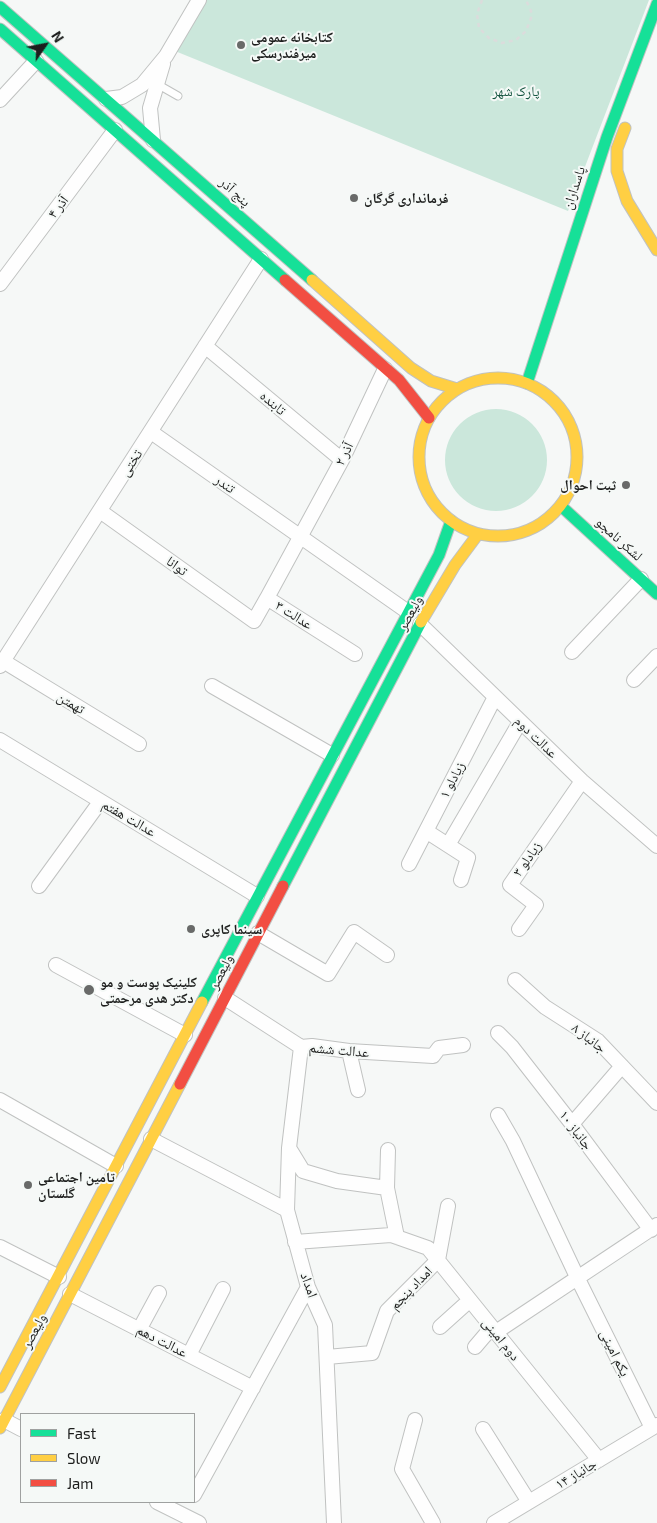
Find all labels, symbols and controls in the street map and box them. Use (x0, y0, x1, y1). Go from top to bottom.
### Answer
north arrow (20, 20, 70, 70)
text: N (48, 28, 68, 45)
place label: کتابخانه عمومی میرفندرسکی (251, 29, 333, 62)
marker: کتابخانه عمومی میرفندرسکی (235, 39, 247, 51)
park label: پارک شهر (492, 83, 540, 99)
street label: پاسداران (559, 164, 589, 212)
street label: پنج آذر (216, 174, 254, 210)
place label: فرمانداری گرگان (364, 190, 448, 206)
street label: آذر ۴ (44, 192, 72, 222)
marker: فرمانداری گرگان (348, 192, 360, 204)
street label: تابنده (257, 387, 289, 419)
street label: ۲ آذر (331, 440, 357, 468)
street label: تختی (116, 446, 146, 480)
street label: تندر (212, 471, 238, 497)
place label: ثبت احوال (560, 477, 616, 493)
marker: ثبت احوال (620, 479, 632, 491)
street label: لشکر نامجو (592, 514, 646, 564)
street label: توانا (163, 553, 191, 579)
street label: ولیعصر (394, 593, 426, 633)
street label: عدالت ۳ (272, 597, 316, 633)
street label: تهمتن (54, 688, 88, 718)
street label: عدالت دوم (511, 712, 561, 762)
street label: زیادلو ۱ (436, 759, 468, 801)
street label: عدالت هفتم (99, 796, 159, 840)
street label: زیادلو ۳ (509, 838, 545, 880)
place label: سینما کاپری (201, 921, 262, 937)
marker: سینما کاپری (185, 923, 197, 935)
street label: ولیعصر (205, 952, 237, 992)
place label: کلینیک پوست و مو دکتر هدی مرحمتی (100, 974, 197, 1006)
marker: کلینیک پوست و مو دکتر هدی مرحمتی (82, 983, 96, 997)
street label: جانباز ۸ (569, 1019, 609, 1057)
street label: عدالت ششم (308, 1039, 370, 1061)
street label: ۱۰ جانباز (556, 1107, 596, 1153)
place label: تامین اجتماعی گلستان (38, 1169, 115, 1202)
marker: تامین اجتماعی گلستان (22, 1179, 34, 1191)
street label: امداد پنجم (386, 1263, 436, 1313)
street label: امداد (297, 1270, 321, 1300)
street label: ولیعصر (18, 1311, 50, 1351)
street label: دوم امینی (478, 1314, 524, 1364)
street label: عدالت دهم (134, 1321, 190, 1361)
street label: یکم امینی (596, 1327, 634, 1379)
legend (20, 1413, 195, 1503)
text: Fast (67, 1424, 96, 1442)
text: Slow (67, 1449, 101, 1467)
street label: جانباز ۱۴ (552, 1455, 600, 1493)
text: Jam (67, 1474, 93, 1492)

